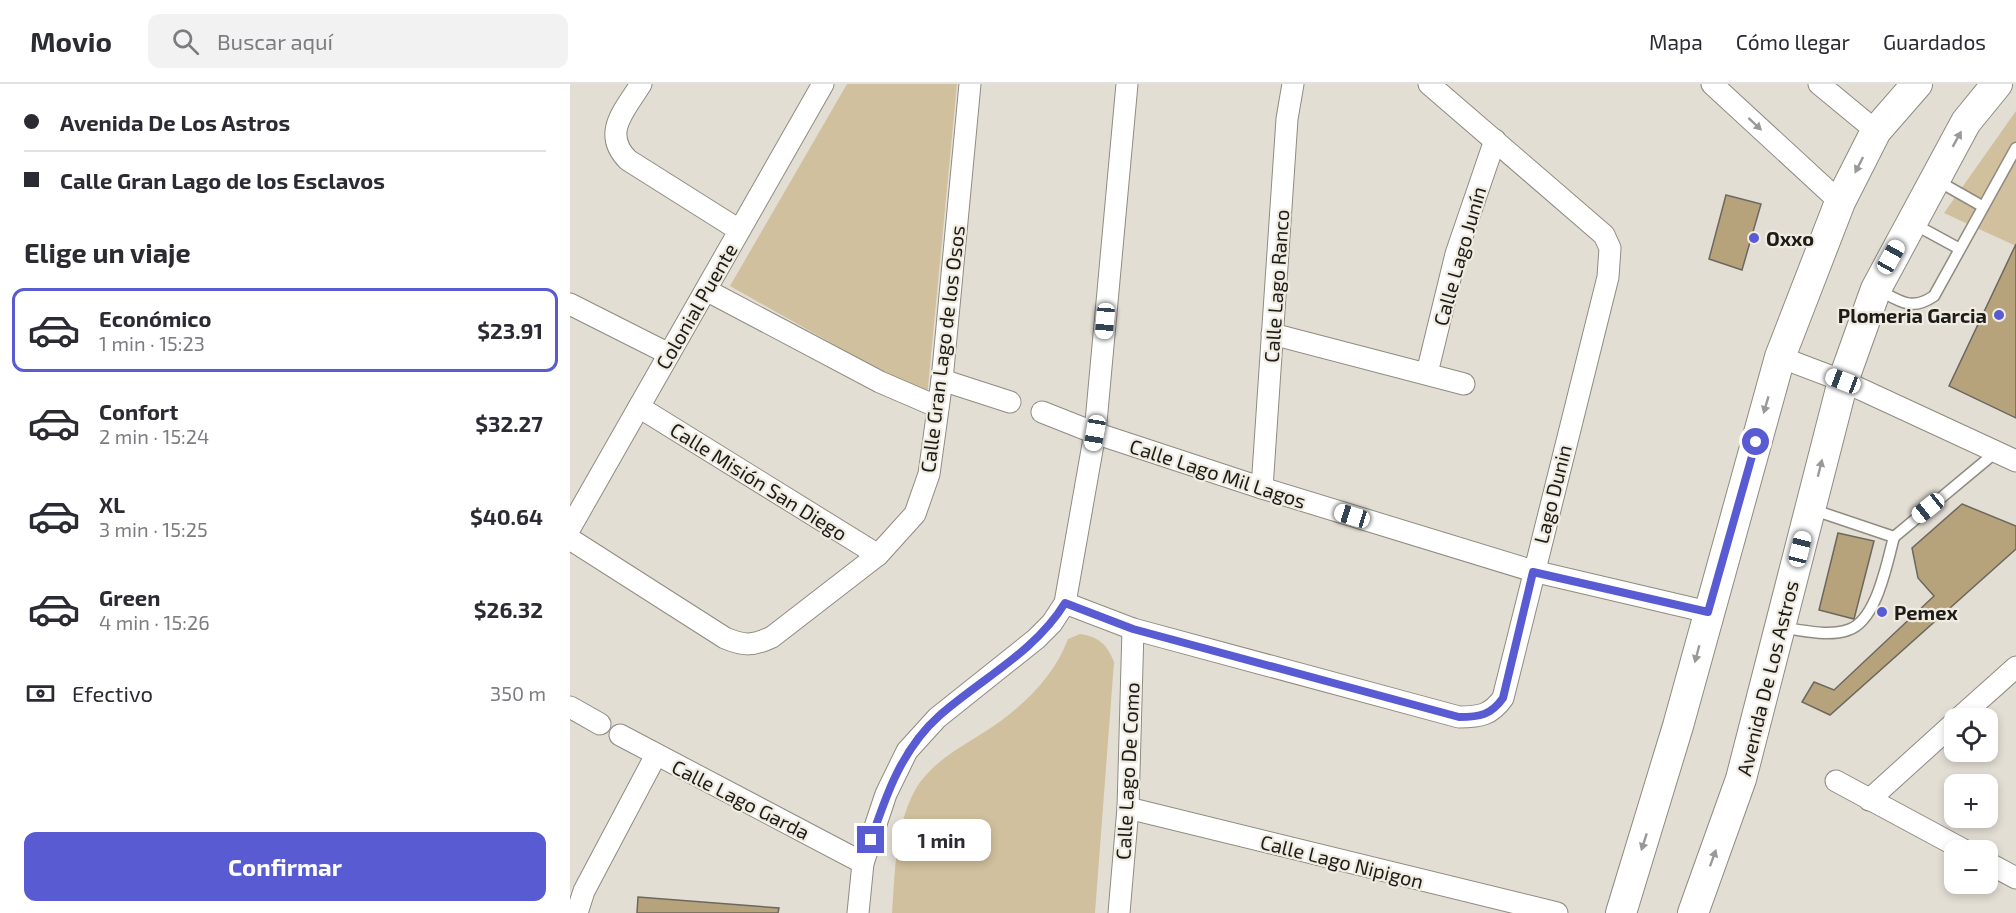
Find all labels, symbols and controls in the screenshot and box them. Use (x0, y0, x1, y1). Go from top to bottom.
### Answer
search box (148, 14, 568, 68)
text: Movio (30, 24, 112, 58)
icon: search (169, 25, 202, 58)
text: Buscar aquí (217, 28, 333, 54)
text: Mapa (1649, 29, 1703, 54)
text: Cómo llegar (1736, 29, 1850, 54)
text: Guardados (1883, 29, 1986, 54)
text: Avenida De Los Astros (60, 109, 290, 135)
one-way arrow (1747, 117, 1762, 130)
one-way arrow (1951, 130, 1961, 147)
one-way arrow (1854, 157, 1864, 174)
text: Calle Gran Lago de los Esclavos (60, 167, 385, 193)
street label: Calle Lago Junín (1428, 184, 1490, 328)
street label: Calle Lago Ranco (1259, 209, 1293, 363)
street label: Calle Gran Lago de los Osos (915, 224, 969, 474)
place label: Oxxo (1766, 226, 1814, 250)
marker: Oxxo (1747, 231, 1761, 245)
text: Elige un viaje (24, 236, 191, 268)
car (1874, 237, 1908, 277)
street label: Colonial Puente (650, 239, 742, 373)
car (1094, 302, 1116, 340)
icon: car (27, 303, 81, 357)
place label: Plomeria Garcia (1838, 303, 1987, 327)
text: Económico (99, 305, 211, 331)
marker: Plomeria Garcia (1992, 308, 2006, 322)
text: $23.91 (477, 317, 543, 343)
text: 1 min · 15:23 (99, 331, 205, 355)
car (1823, 366, 1863, 396)
icon: car (27, 396, 81, 450)
one-way arrow (1761, 397, 1770, 415)
text: Confort (99, 398, 178, 424)
text: $32.27 (475, 410, 543, 436)
car (1083, 414, 1107, 452)
street label: Calle Misión San Diego (666, 417, 852, 545)
text: 2 min · 15:24 (99, 424, 209, 448)
route start (1742, 428, 1769, 455)
street label: Calle Lago Mil Lagos (1127, 433, 1309, 513)
street label: Lago Dunin (1528, 442, 1576, 546)
one-way arrow (1816, 458, 1826, 477)
icon: car (27, 489, 81, 543)
car (1908, 490, 1948, 526)
text: XL (99, 491, 125, 517)
car (1332, 502, 1372, 530)
text: $40.64 (470, 503, 543, 529)
text: 3 min · 15:25 (99, 517, 208, 541)
car (1787, 529, 1813, 569)
street label: Avenida De Los Astros (1731, 578, 1803, 778)
icon: car (27, 582, 81, 636)
text: Green (99, 584, 161, 610)
text: $26.32 (474, 596, 543, 622)
place label: Pemex (1894, 600, 1958, 624)
marker: Pemex (1875, 605, 1889, 619)
text: 4 min · 15:26 (99, 610, 210, 634)
one-way arrow (1692, 645, 1702, 663)
icon: cash (24, 677, 57, 710)
text: Efectivo (72, 680, 153, 706)
text: 350 m (490, 681, 546, 705)
street label: Calle Lago De Como (1110, 682, 1144, 860)
map controls (1944, 708, 1998, 894)
button: locate (1944, 708, 1998, 762)
street label: Calle Lago Garda (668, 754, 814, 844)
button: + (1944, 774, 1998, 828)
callout: 1 min (892, 819, 991, 861)
route end (857, 826, 884, 853)
text: 1 min (917, 828, 966, 852)
street label: Calle Lago Nipigon (1258, 829, 1426, 893)
button: Confirmar (24, 832, 546, 901)
one-way arrow (1639, 833, 1649, 851)
button: − (1944, 840, 1998, 894)
one-way arrow (1709, 849, 1718, 867)

